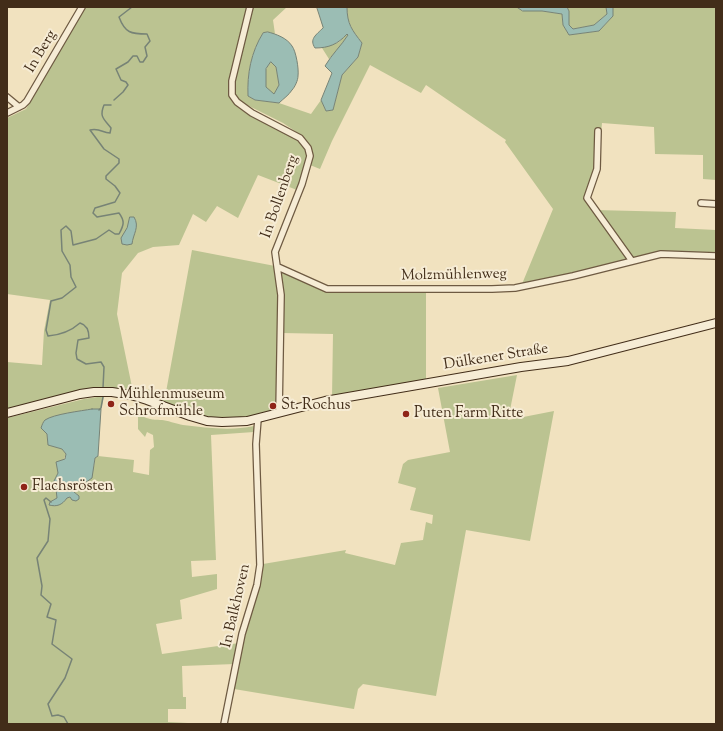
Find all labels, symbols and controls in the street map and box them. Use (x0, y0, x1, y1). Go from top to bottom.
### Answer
street label: In Berg (22, 27, 62, 77)
street label: In Bollenberg (258, 153, 304, 241)
street label: Molzmühlenweg (401, 266, 507, 286)
street label: Dülkener Straße (442, 341, 550, 375)
place label: Mühlenmuseum Schrofmühle (119, 386, 225, 421)
place label: St. Rochus (281, 397, 350, 415)
marker: Mühlenmuseum Schrofmühle (106, 399, 116, 409)
marker: St. Rochus (268, 401, 278, 411)
place label: Puten Farm Ritte (414, 405, 523, 423)
marker: Puten Farm Ritte (401, 409, 411, 419)
place label: Flachsrösten (32, 478, 113, 496)
marker: Flachsrösten (19, 482, 29, 492)
street label: In Balkhoven (219, 562, 255, 650)

